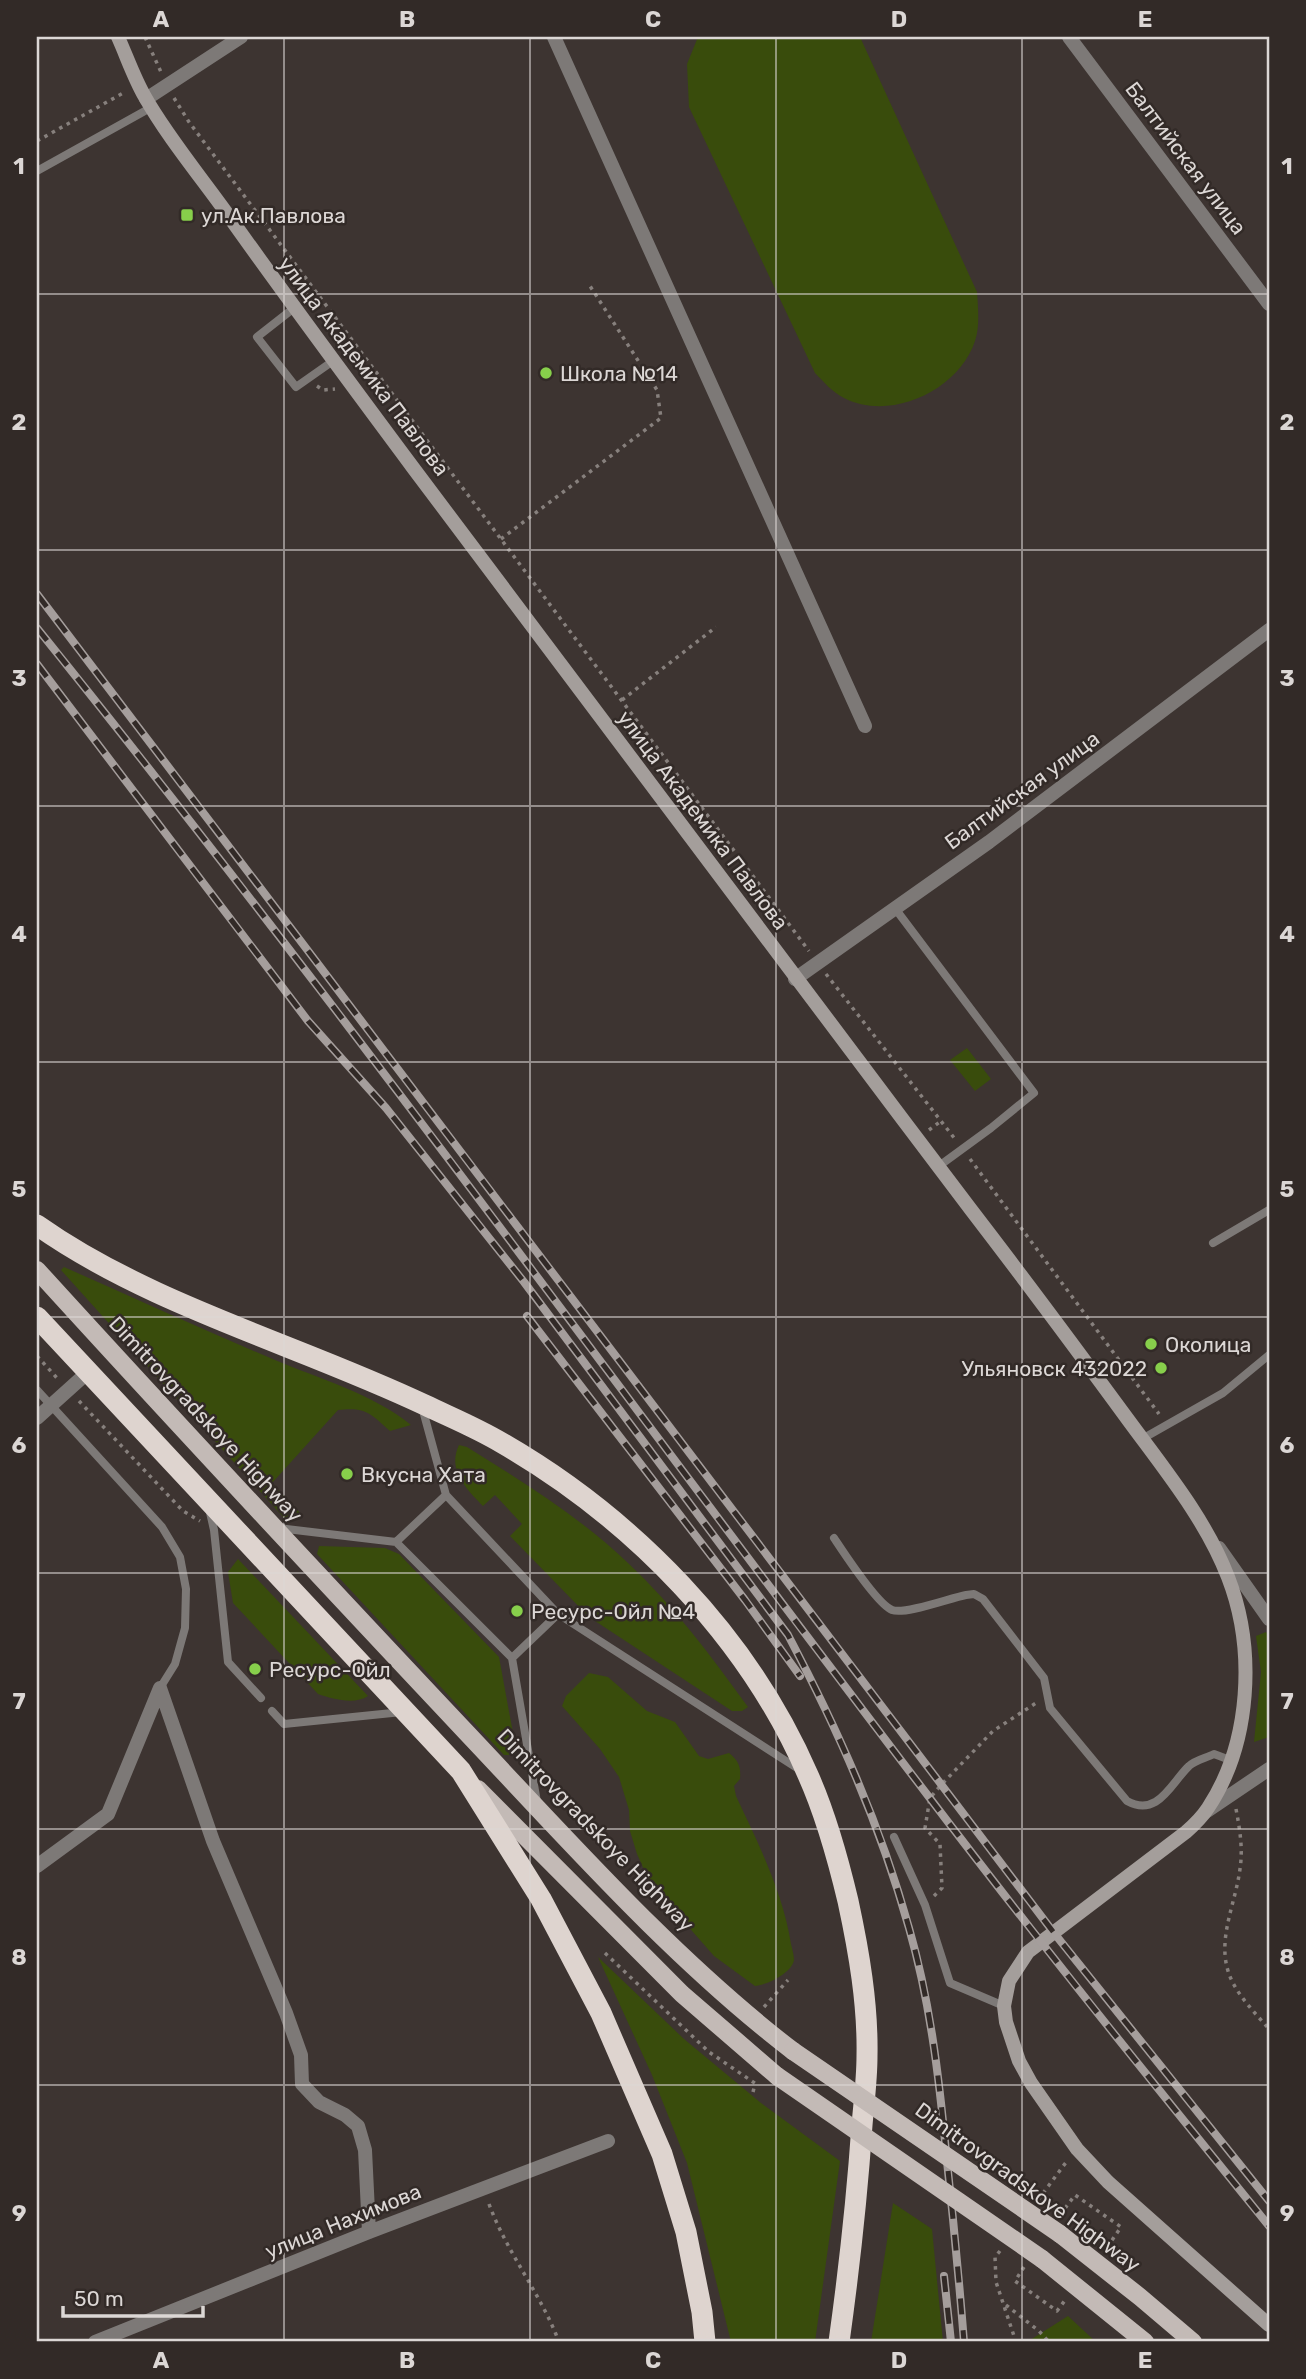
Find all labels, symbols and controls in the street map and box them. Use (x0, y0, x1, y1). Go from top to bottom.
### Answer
text: A (153, 5, 170, 33)
text: B (399, 5, 415, 33)
text: C (645, 5, 661, 33)
text: D (891, 5, 907, 33)
text: E (1138, 5, 1152, 33)
street label: Балтийская улица (1120, 77, 1252, 239)
text: 1 (13, 152, 25, 180)
text: 1 (1281, 152, 1293, 180)
place label: ул.Ак.Павлова (201, 203, 346, 228)
marker: ул.Ак.Павлова (179, 207, 195, 223)
street label: улица Академика Павлова (273, 251, 455, 481)
place label: Школа №14 (560, 361, 678, 386)
marker: Школа №14 (538, 365, 554, 381)
text: 2 (12, 408, 26, 436)
text: 2 (1280, 408, 1294, 436)
text: 3 (11, 664, 27, 692)
text: 3 (1279, 664, 1295, 692)
street label: улица Академика Павлова (612, 705, 794, 935)
street label: Балтийская улица (940, 726, 1104, 854)
text: 4 (11, 920, 27, 948)
text: 4 (1279, 920, 1295, 948)
text: 5 (12, 1175, 27, 1203)
text: 5 (1280, 1175, 1295, 1203)
street label: Dimitrovgradskoye Highway (104, 1311, 308, 1527)
place label: Околица (1165, 1332, 1251, 1357)
marker: Околица (1143, 1336, 1159, 1352)
place label: Ульяновск 432022 (962, 1356, 1147, 1381)
marker: Ульяновск 432022 (1153, 1360, 1169, 1376)
text: 6 (12, 1431, 27, 1459)
text: 6 (1280, 1431, 1295, 1459)
place label: Вкусна Хата (361, 1462, 486, 1487)
marker: Вкусна Хата (339, 1466, 355, 1482)
place label: Ресурс-Ойл №4 (531, 1599, 695, 1624)
marker: Ресурс-Ойл №4 (509, 1603, 525, 1619)
place label: Ресурс-Ойл (269, 1657, 391, 1682)
marker: Ресурс-Ойл (247, 1661, 263, 1677)
text: 7 (12, 1687, 26, 1715)
text: 7 (1280, 1687, 1294, 1715)
street label: Dimitrovgradskoye Highway (492, 1723, 700, 1937)
text: 8 (11, 1943, 27, 1971)
text: 8 (1279, 1943, 1295, 1971)
street label: Dimitrovgradskoye Highway (911, 2097, 1146, 2277)
street label: улица Нахимова (261, 2178, 425, 2264)
text: 9 (12, 2199, 26, 2227)
text: 9 (1280, 2199, 1294, 2227)
scale bar (63, 2274, 203, 2318)
text: 50 m (74, 2286, 124, 2311)
text: A (153, 2346, 170, 2374)
text: B (399, 2346, 415, 2374)
text: C (645, 2346, 661, 2374)
text: D (891, 2346, 907, 2374)
text: E (1138, 2346, 1152, 2374)

